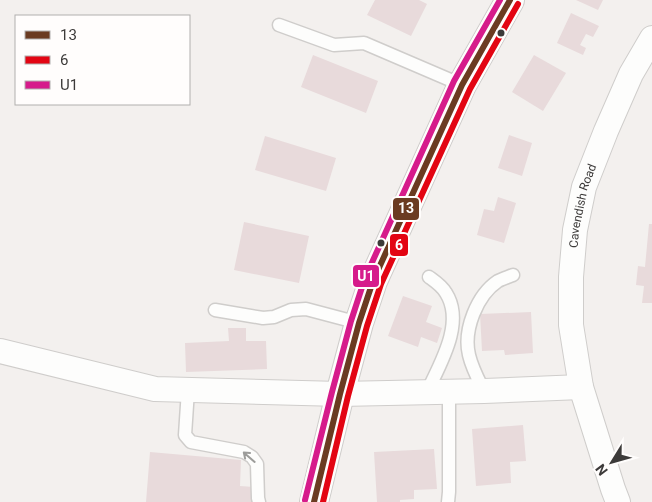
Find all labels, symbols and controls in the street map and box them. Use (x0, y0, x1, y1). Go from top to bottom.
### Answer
legend (15, 15, 190, 105)
text: 13 (60, 26, 77, 44)
unlabelled marker (496, 28, 506, 38)
text: 6 (60, 51, 68, 69)
text: U1 (60, 76, 78, 94)
street label: Cavendish Road (567, 162, 599, 248)
line badge: 13 (392, 197, 420, 221)
text: 13 (398, 200, 414, 216)
line badge: 6 (389, 233, 409, 257)
text: 6 (395, 237, 403, 253)
unlabelled marker (376, 238, 386, 248)
line badge: U1 (352, 264, 380, 288)
text: U1 (357, 268, 375, 284)
north arrow (587, 437, 637, 487)
one-way arrow (243, 451, 256, 463)
text: N (592, 461, 611, 479)

